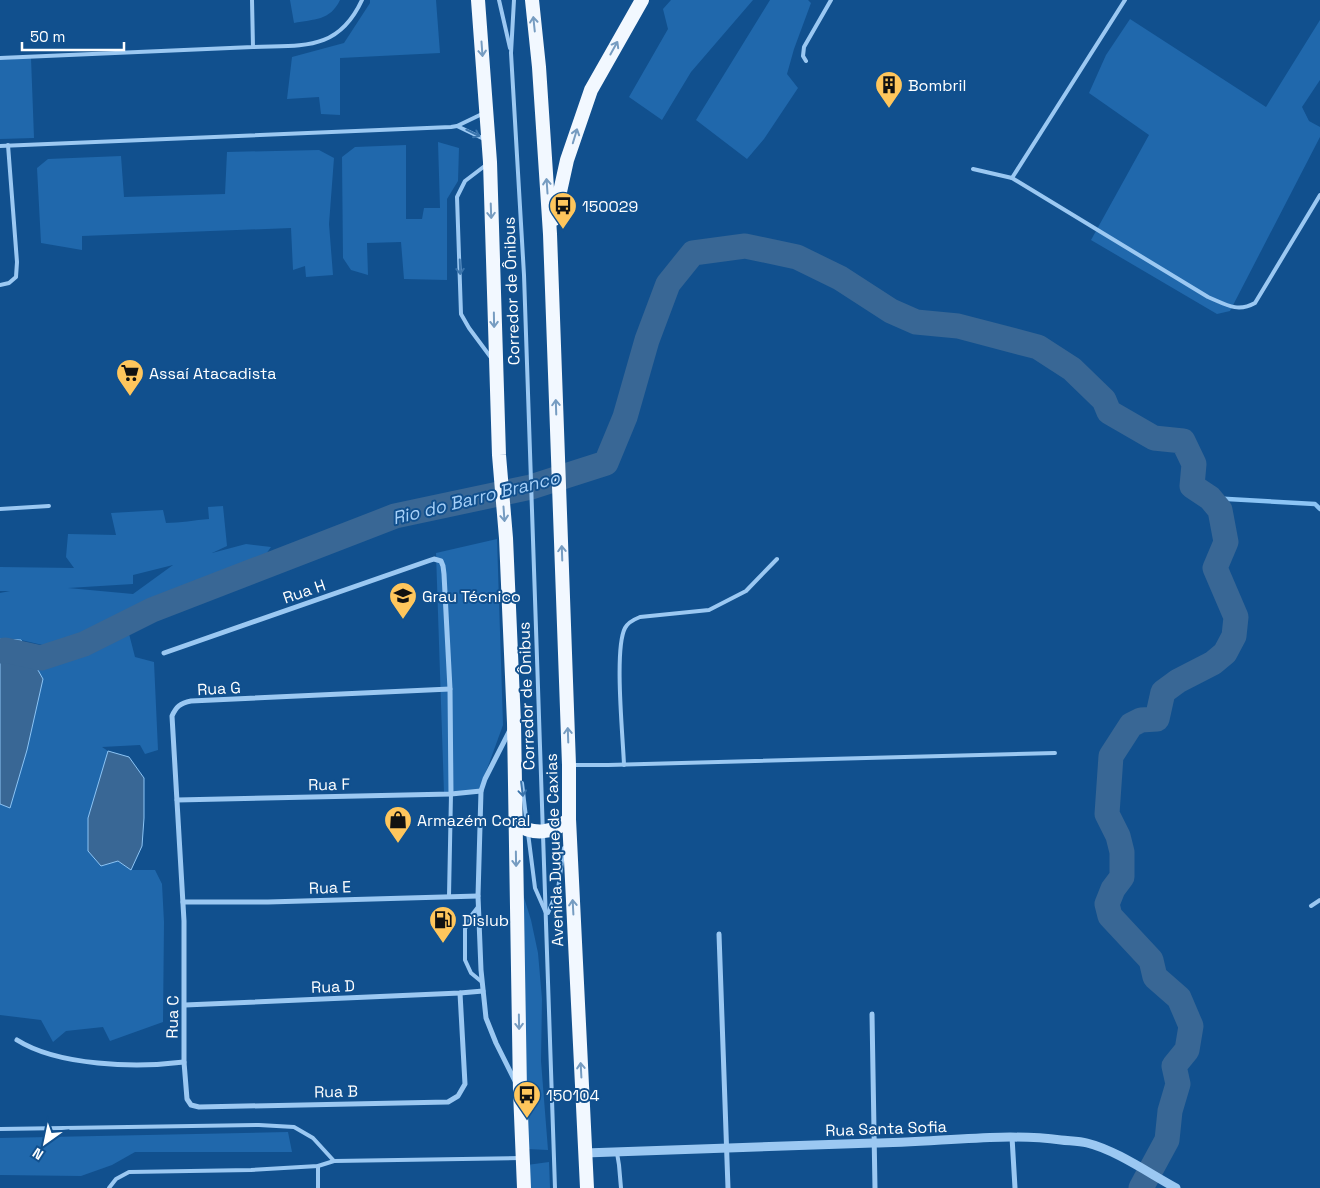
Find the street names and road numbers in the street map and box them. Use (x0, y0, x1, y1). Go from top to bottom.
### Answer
street label: Corredor de Ônibus (498, 216, 525, 366)
street label: Rua H (280, 574, 328, 609)
street label: Corredor de Ônibus (513, 621, 540, 771)
street label: Rua G (197, 677, 241, 700)
street label: Avenida Duque de Caxias (541, 753, 568, 947)
street label: Rua F (308, 774, 350, 795)
street label: Rua E (309, 876, 351, 899)
street label: Rua D (311, 975, 355, 998)
street label: Rua C (162, 995, 183, 1039)
street label: Rua B (314, 1081, 358, 1102)
street label: Rua Santa Sofia (825, 1116, 947, 1141)

